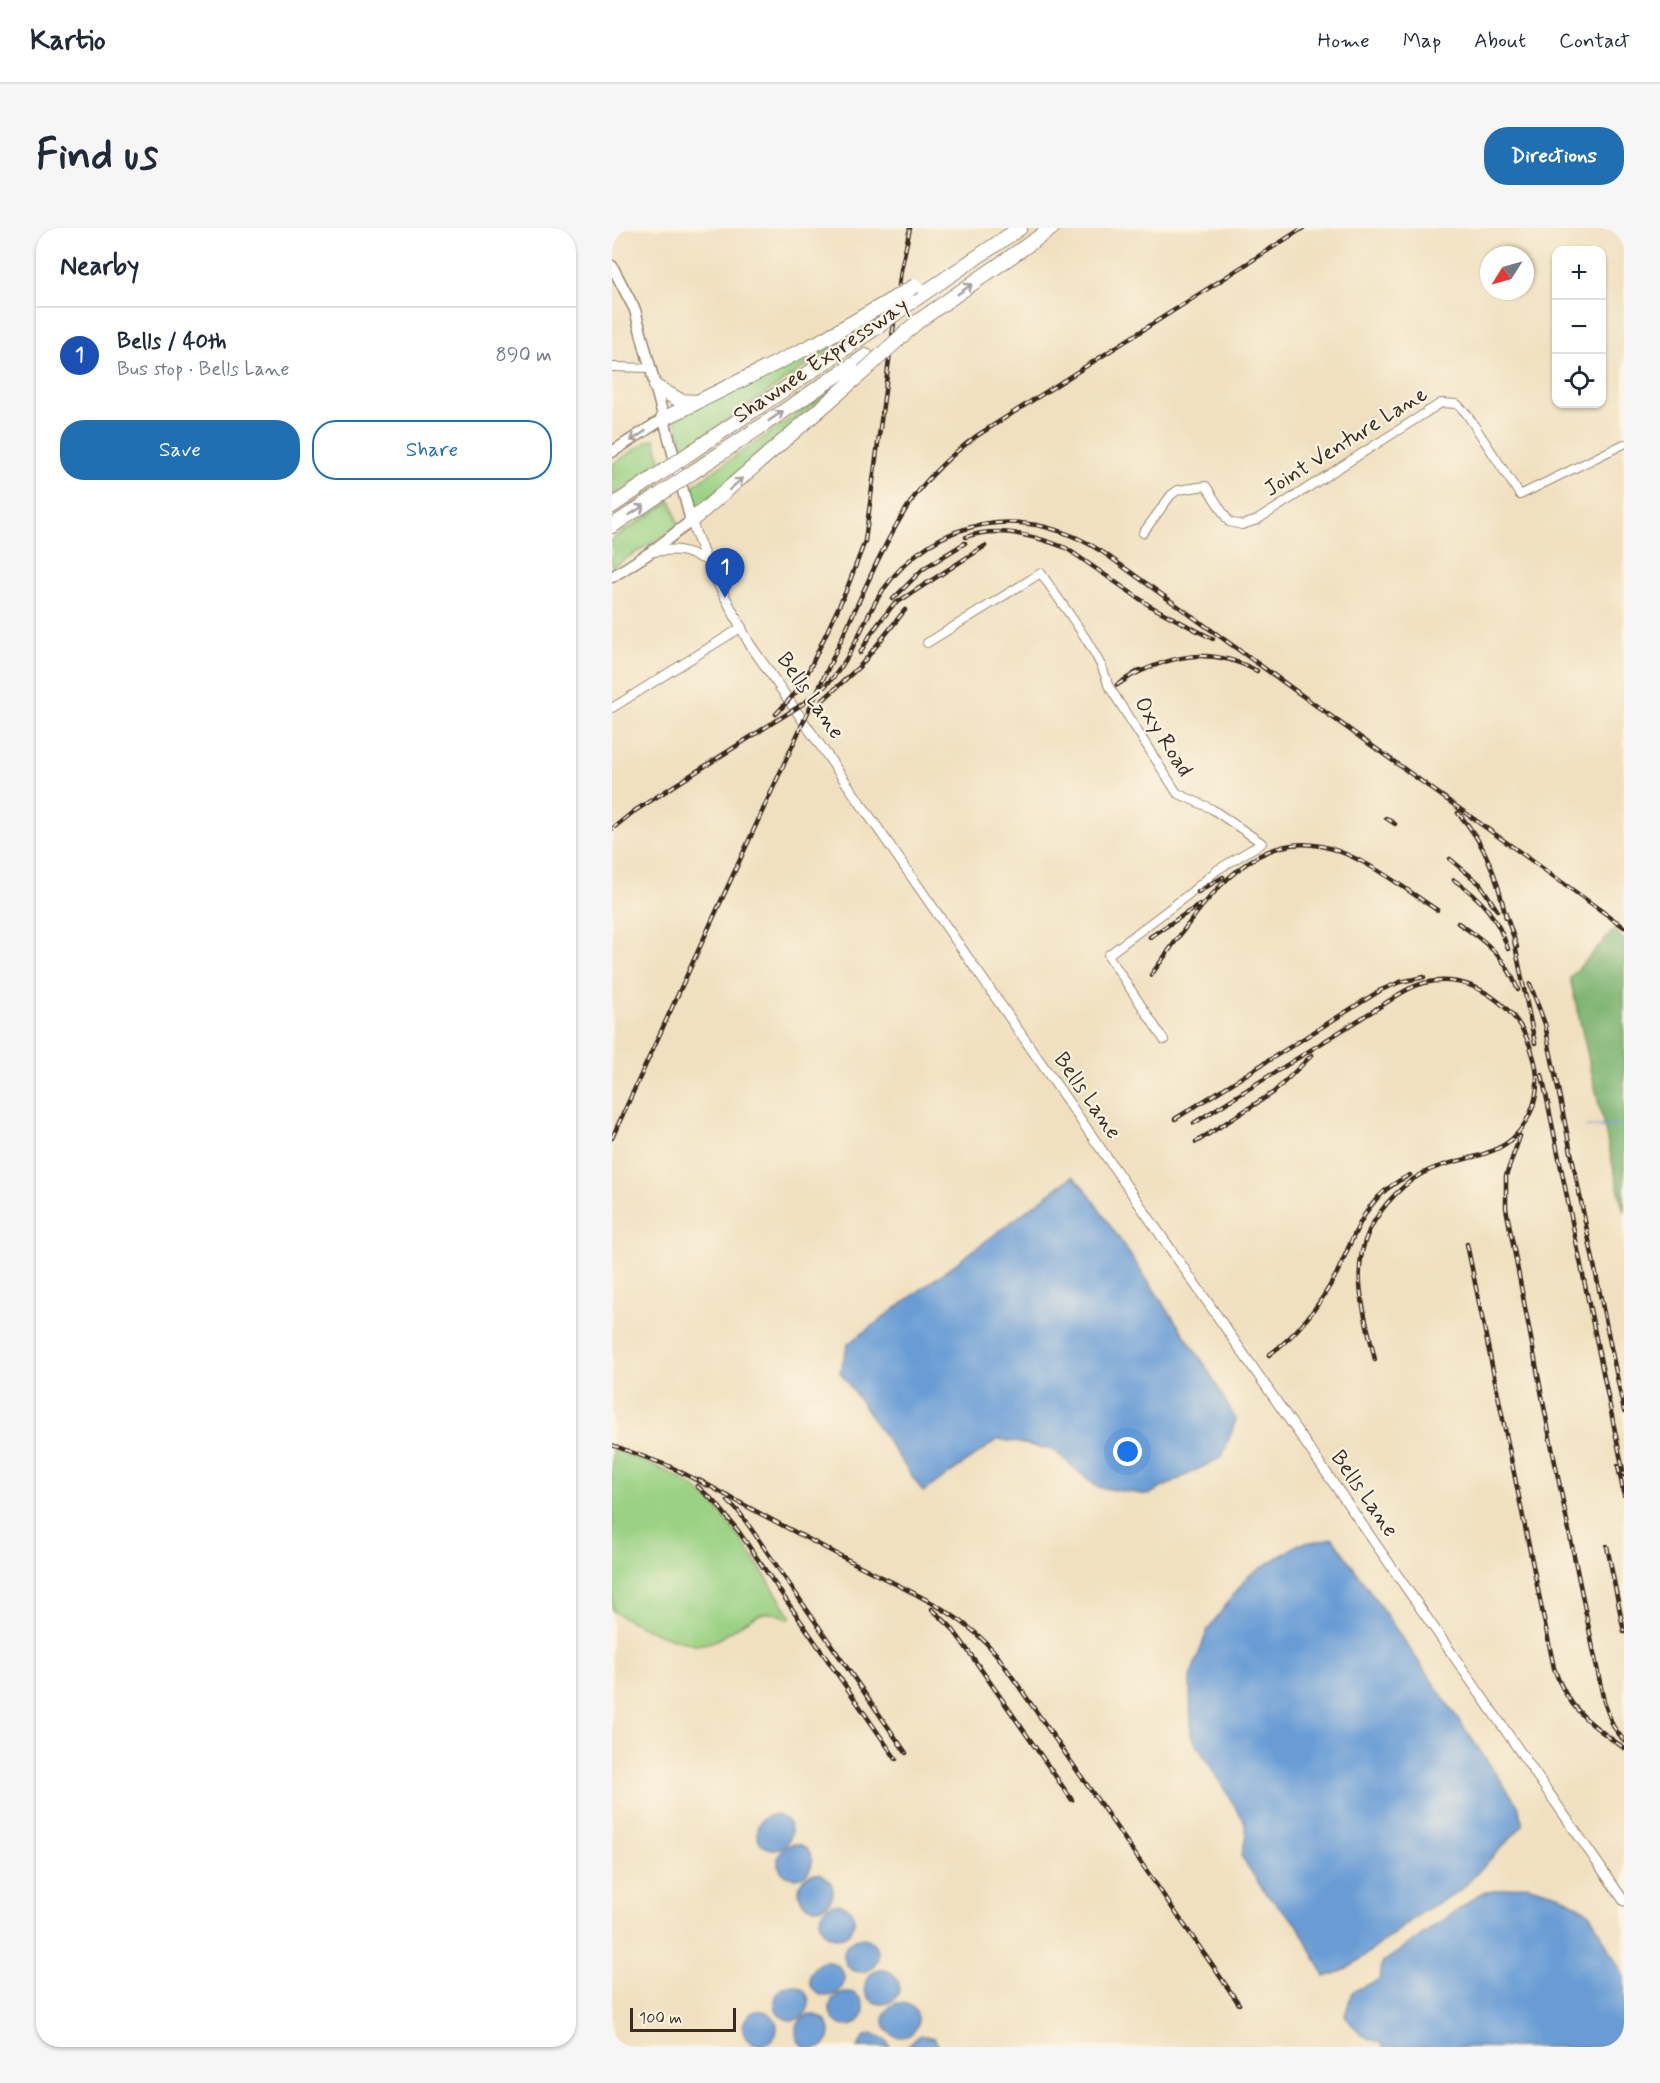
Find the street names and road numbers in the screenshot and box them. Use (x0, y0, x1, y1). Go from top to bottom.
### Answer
street label: Shawnee Expressway (728, 292, 914, 430)
street label: Joint Venture Lane (1259, 380, 1433, 504)
street label: Bells Lane (770, 647, 850, 745)
street label: Oxy Road (1127, 692, 1199, 782)
street label: Bells Lane (1047, 1047, 1127, 1145)
street label: Bells Lane (1324, 1445, 1404, 1543)

